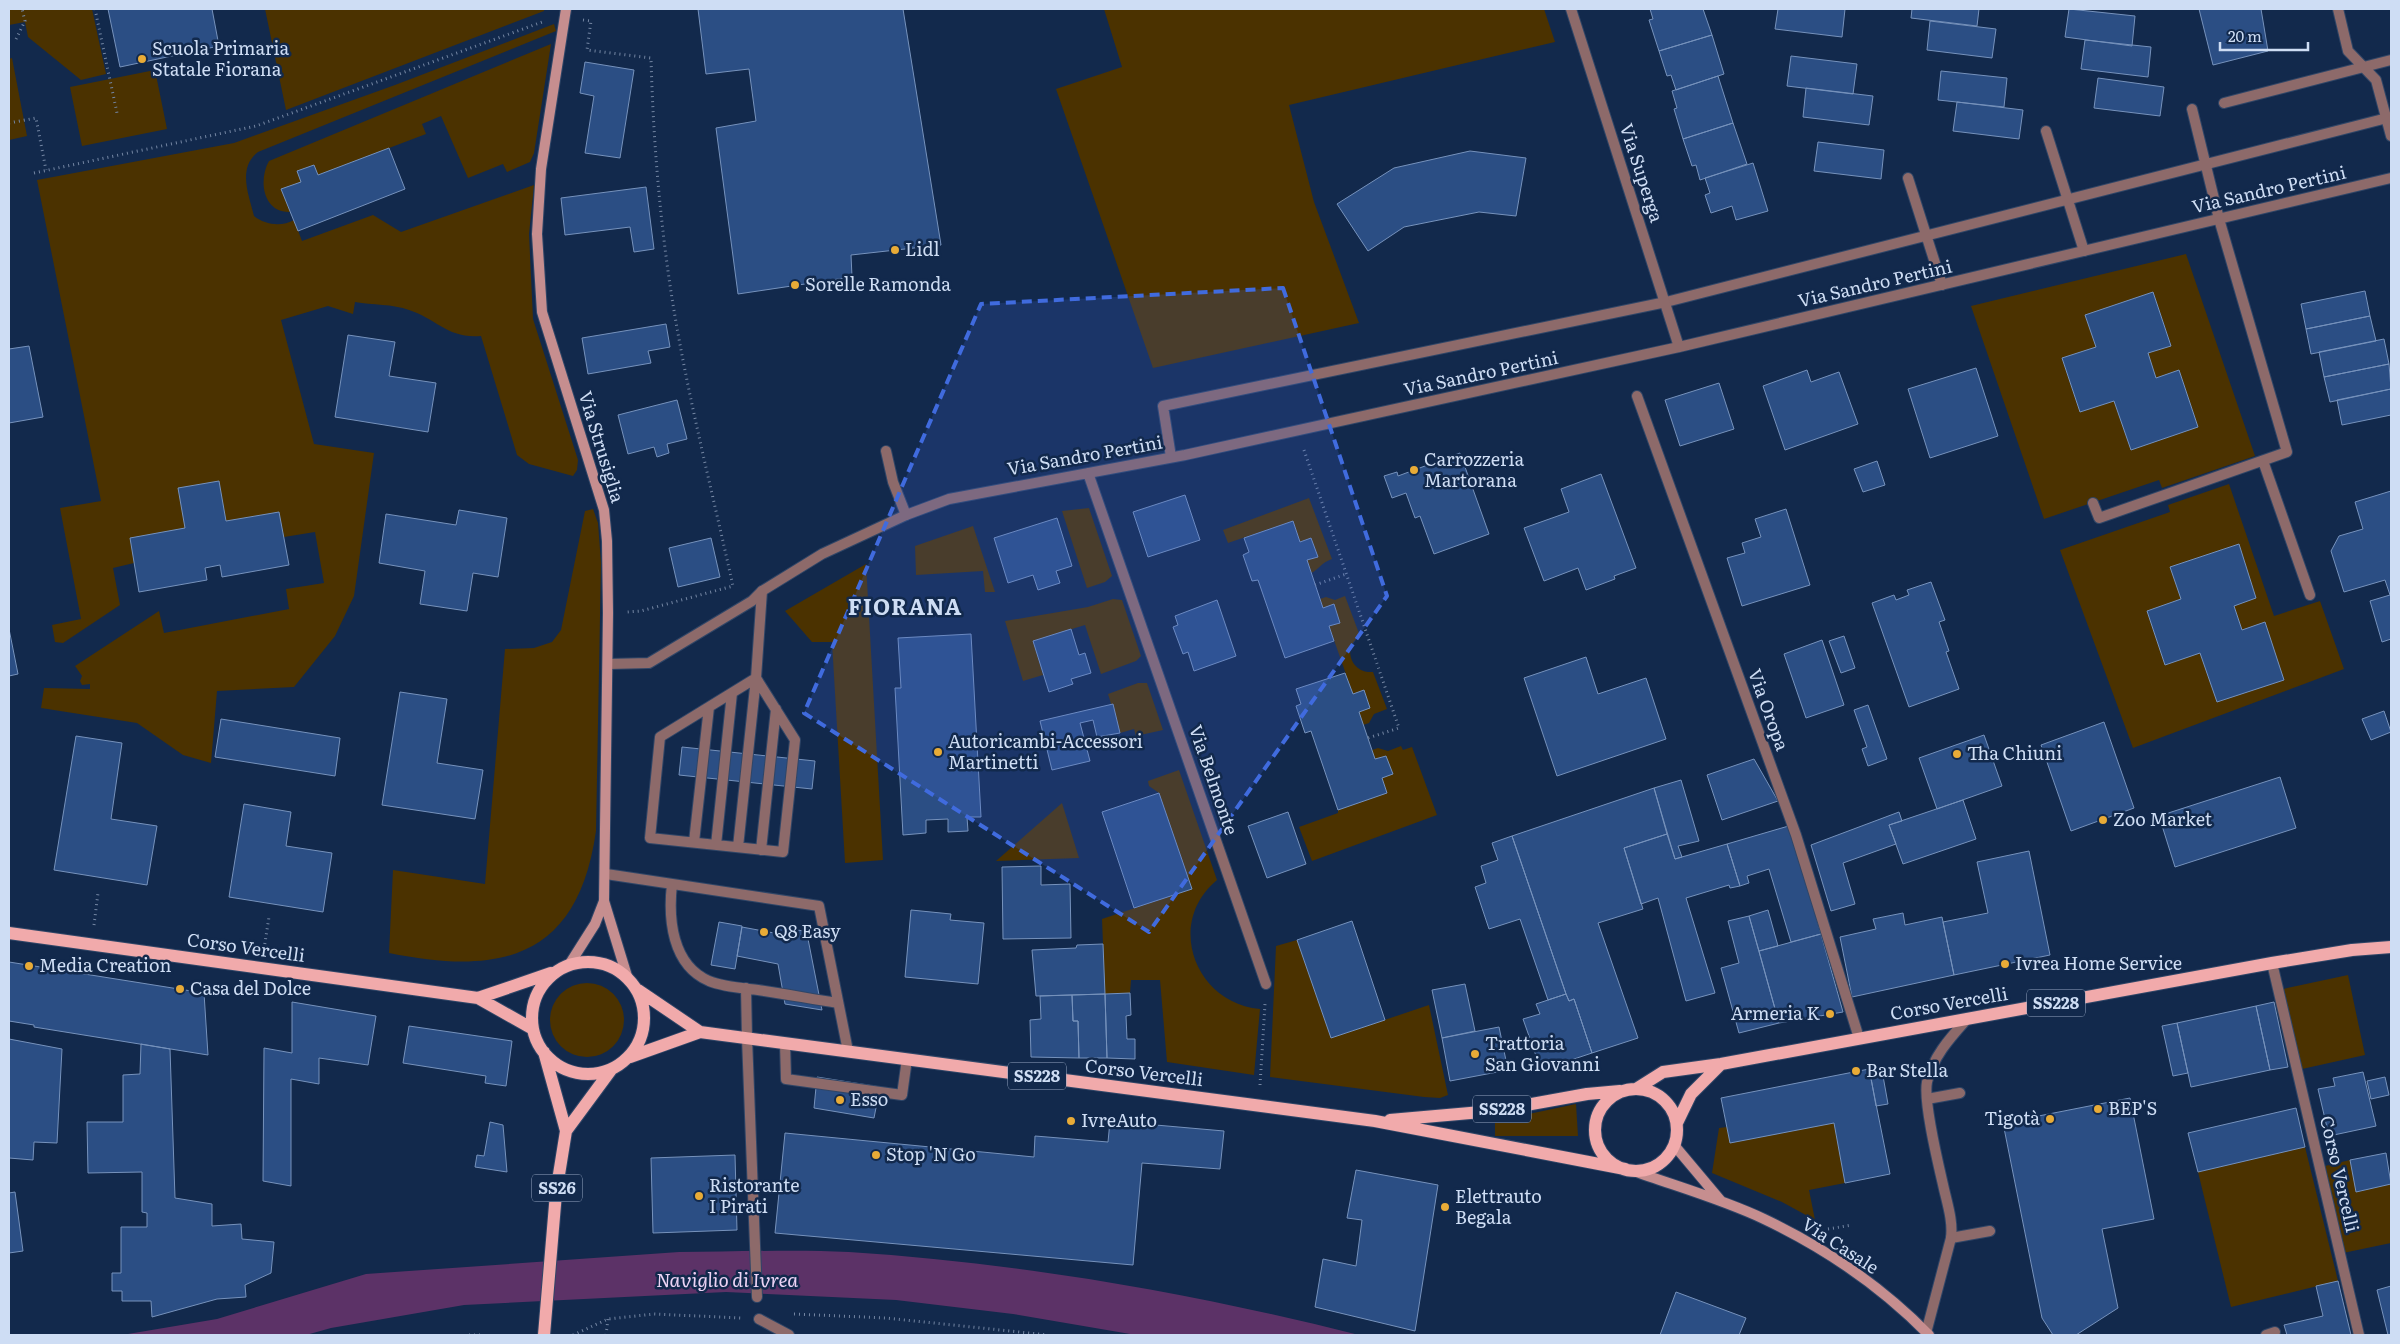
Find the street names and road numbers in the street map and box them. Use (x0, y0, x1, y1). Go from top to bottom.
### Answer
street label: Via Superga (1614, 120, 1671, 226)
street label: Via Sandro Pertini (2189, 158, 2348, 219)
street label: Via Sandro Pertini (1795, 252, 1954, 313)
street label: Via Sandro Pertini (1401, 343, 1560, 402)
street label: Via Strusiglia (573, 387, 632, 506)
street label: Via Sandro Pertini (1005, 428, 1165, 481)
street label: Via Oropa (1742, 665, 1797, 755)
street label: Via Belmonte (1183, 721, 1246, 838)
street label: Corso Vercelli (186, 925, 307, 968)
street label: Corso Vercelli (1888, 979, 2010, 1026)
road number: SS228 (2027, 990, 2085, 1016)
street label: Corso Vercelli (1084, 1051, 1205, 1092)
road number: SS228 (1008, 1062, 1066, 1090)
road number: SS228 (1473, 1096, 1531, 1122)
street label: Corso Vercelli (2314, 1113, 2367, 1235)
road number: SS26 (532, 1174, 582, 1202)
street label: Via Casale (1797, 1210, 1885, 1280)

